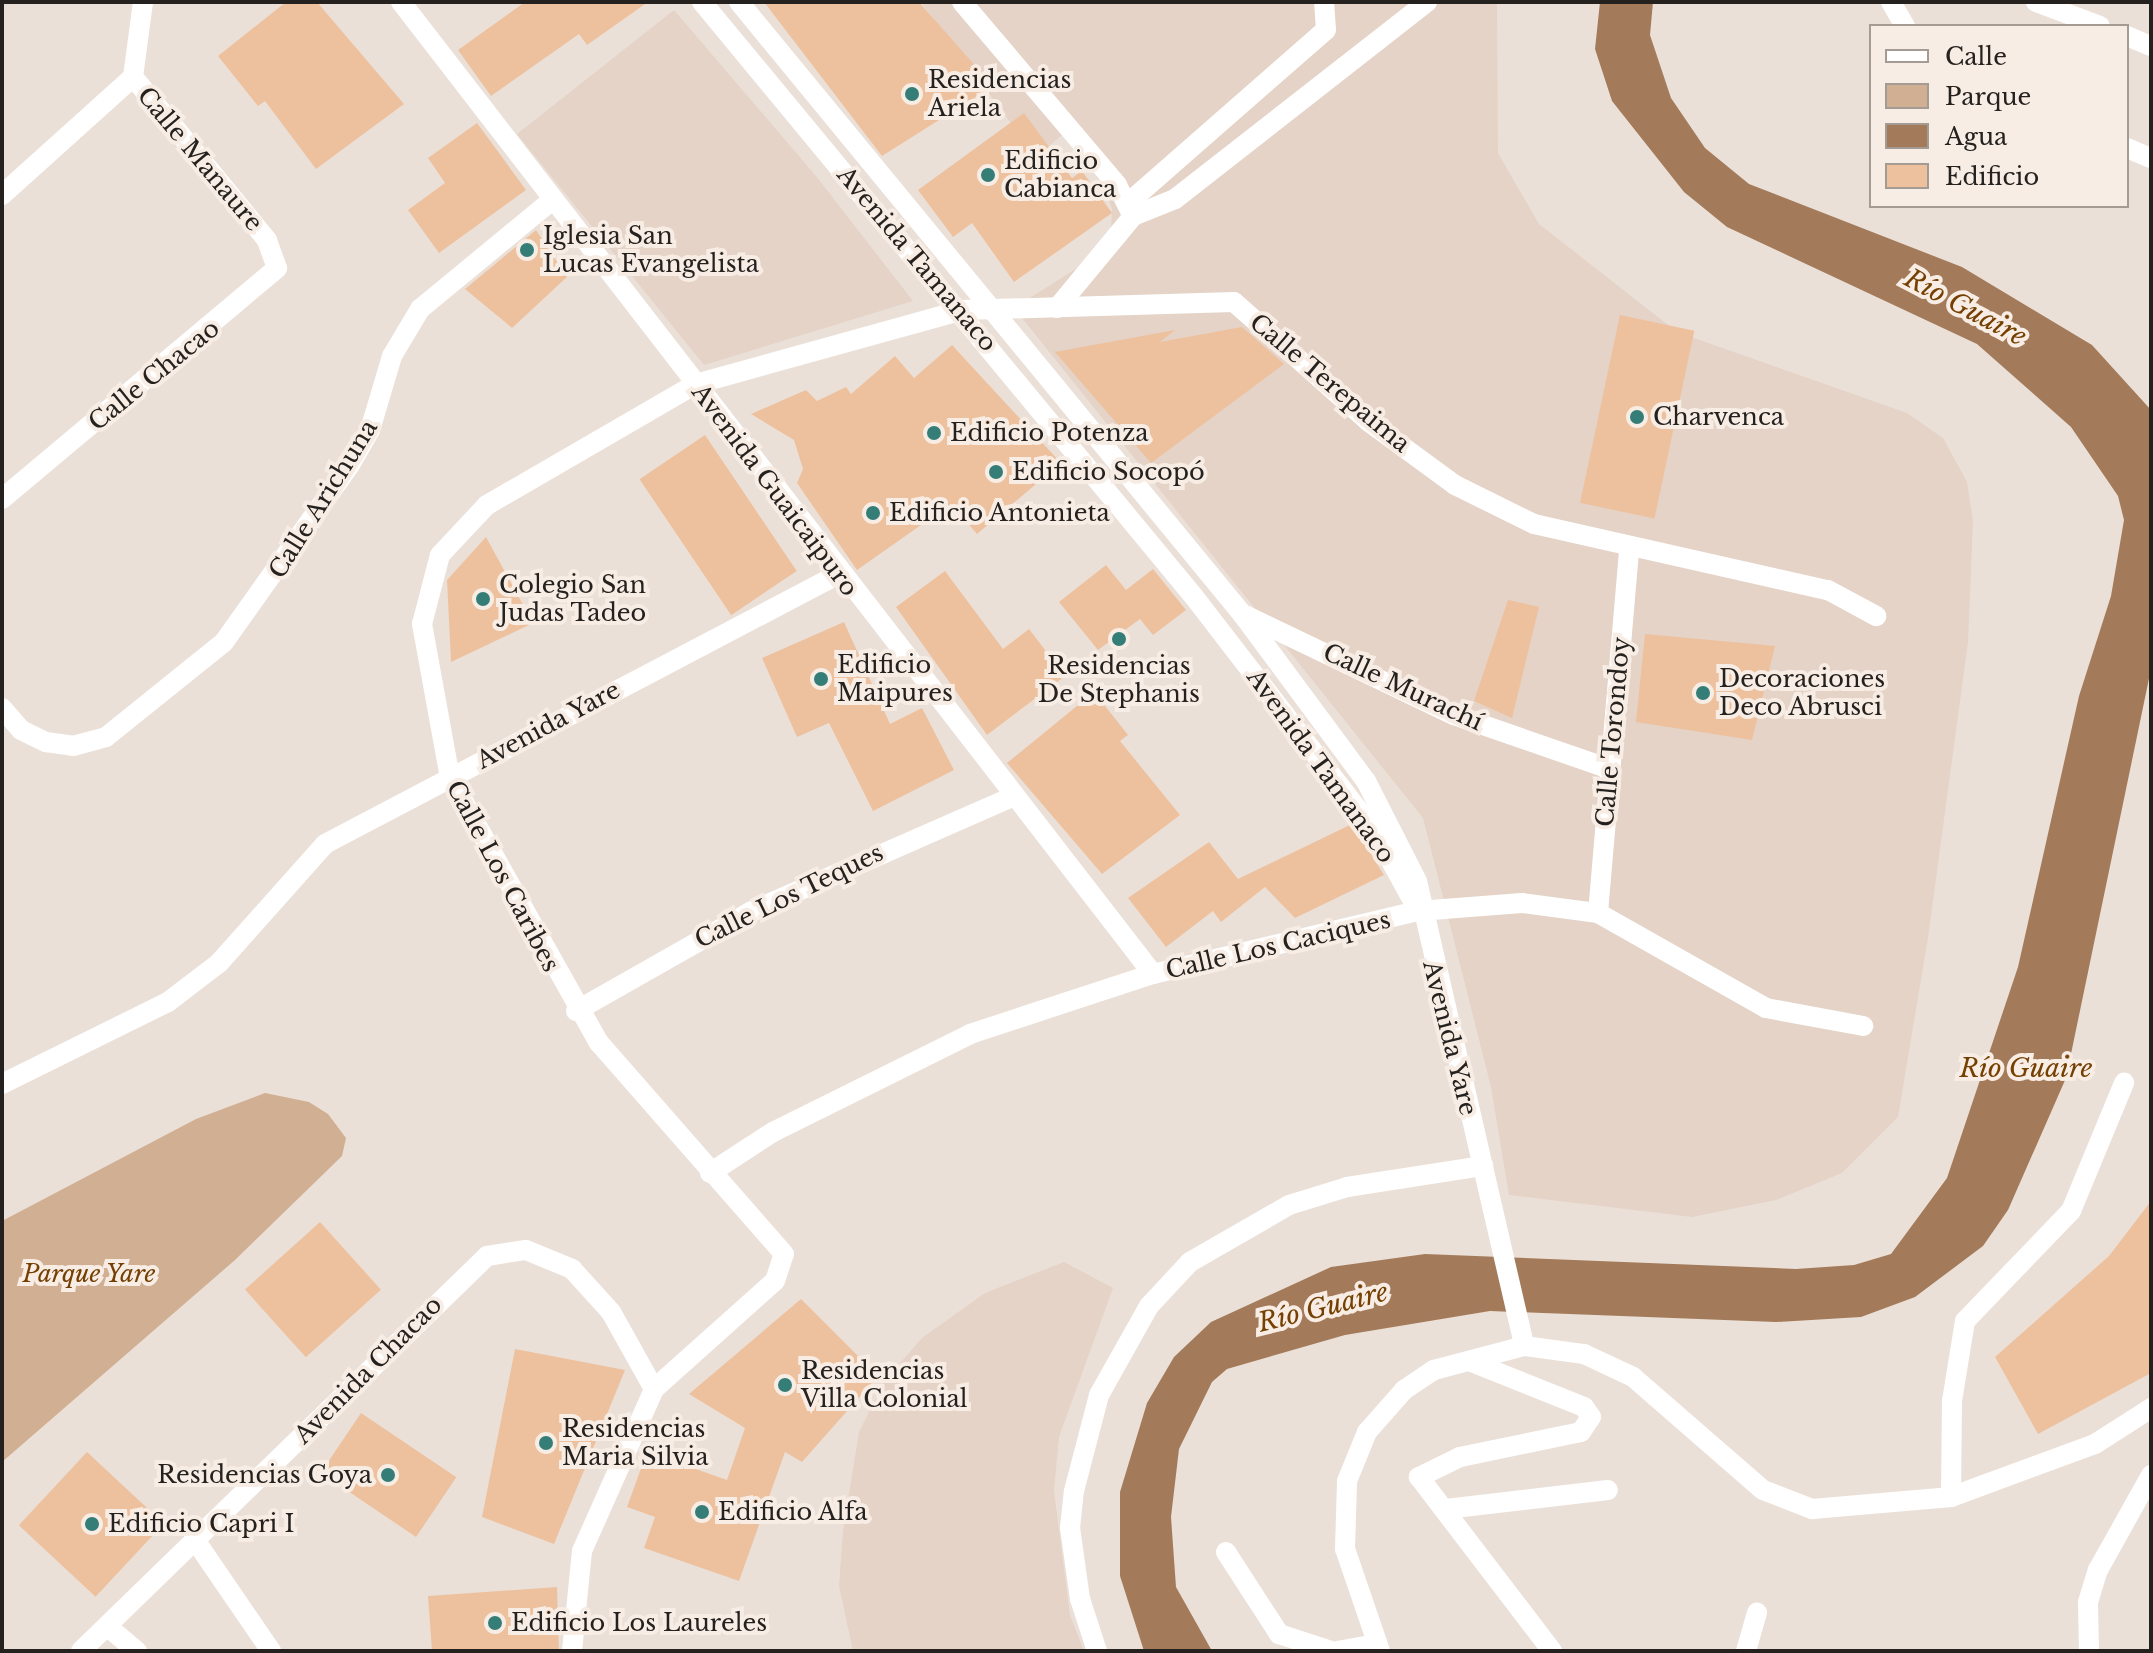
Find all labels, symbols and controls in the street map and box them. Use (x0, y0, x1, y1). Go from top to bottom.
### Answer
legend (1869, 24, 2129, 208)
text: Calle (1945, 42, 2007, 71)
place label: Residencias Ariela (928, 66, 1071, 122)
street label: Calle Manaure (131, 81, 269, 237)
text: Parque (1945, 82, 2031, 111)
marker: Residencias Ariela (903, 85, 921, 103)
text: Agua (1945, 122, 2007, 151)
place label: Edificio Cabianca (1004, 147, 1116, 203)
street label: Avenida Tamanaco (831, 160, 1003, 358)
text: Edificio (1945, 162, 2039, 191)
marker: Edificio Cabianca (979, 166, 997, 184)
place label: Iglesia San Lucas Evangelista (543, 222, 759, 278)
marker: Iglesia San Lucas Evangelista (518, 241, 536, 259)
water label: Río Guaire (1899, 263, 2031, 353)
street label: Calle Terepaima (1244, 307, 1416, 459)
street label: Calle Chacao (83, 314, 225, 436)
street label: Avenida Guaicaipuro (686, 378, 864, 602)
place label: Charvenca (1653, 403, 1784, 431)
marker: Charvenca (1628, 408, 1646, 426)
street label: Calle Arichuna (263, 414, 383, 584)
place label: Edificio Potenza (950, 419, 1149, 447)
marker: Edificio Potenza (925, 424, 943, 442)
place label: Edificio Socopó (1012, 458, 1205, 486)
marker: Edificio Socopó (987, 463, 1005, 481)
place label: Edificio Antonieta (889, 499, 1111, 527)
marker: Edificio Antonieta (864, 504, 882, 522)
place label: Colegio San Judas Tadeo (499, 571, 647, 627)
marker: Colegio San Judas Tadeo (474, 590, 492, 608)
marker: Residencias De Stephanis (1110, 630, 1128, 648)
street label: Calle Torondoy (1590, 635, 1636, 829)
street label: Calle Murachí (1319, 637, 1487, 737)
place label: Edificio Maipures (837, 651, 953, 707)
place label: Residencias De Stephanis (1038, 652, 1200, 708)
street label: Avenida Tamanaco (1241, 663, 1401, 869)
place label: Decoraciones Deco Abrusci (1719, 665, 1885, 721)
marker: Edificio Maipures (812, 670, 830, 688)
street label: Avenida Yare (471, 675, 625, 775)
marker: Decoraciones Deco Abrusci (1694, 684, 1712, 702)
street label: Calle Los Caribes (440, 776, 566, 976)
street label: Calle Los Teques (690, 838, 888, 954)
street label: Calle Los Caciques (1163, 905, 1393, 985)
street label: Avenida Yare (1417, 957, 1483, 1119)
water label: Río Guaire (1960, 1053, 2092, 1085)
park label: Parque Yare (22, 1260, 156, 1288)
water label: Río Guaire (1255, 1277, 1391, 1339)
street label: Avenida Chacao (288, 1290, 448, 1450)
place label: Residencias Villa Colonial (801, 1357, 968, 1413)
marker: Residencias Villa Colonial (776, 1376, 794, 1394)
place label: Residencias Maria Silvia (562, 1415, 709, 1471)
marker: Residencias Maria Silvia (537, 1434, 555, 1452)
place label: Residencias Goya (157, 1461, 372, 1489)
marker: Residencias Goya (379, 1466, 397, 1484)
place label: Edificio Alfa (718, 1498, 869, 1526)
marker: Edificio Alfa (693, 1503, 711, 1521)
place label: Edificio Capri I (108, 1510, 294, 1538)
marker: Edificio Capri I (83, 1515, 101, 1533)
place label: Edificio Los Laureles (511, 1609, 767, 1637)
marker: Edificio Los Laureles (486, 1614, 504, 1632)

